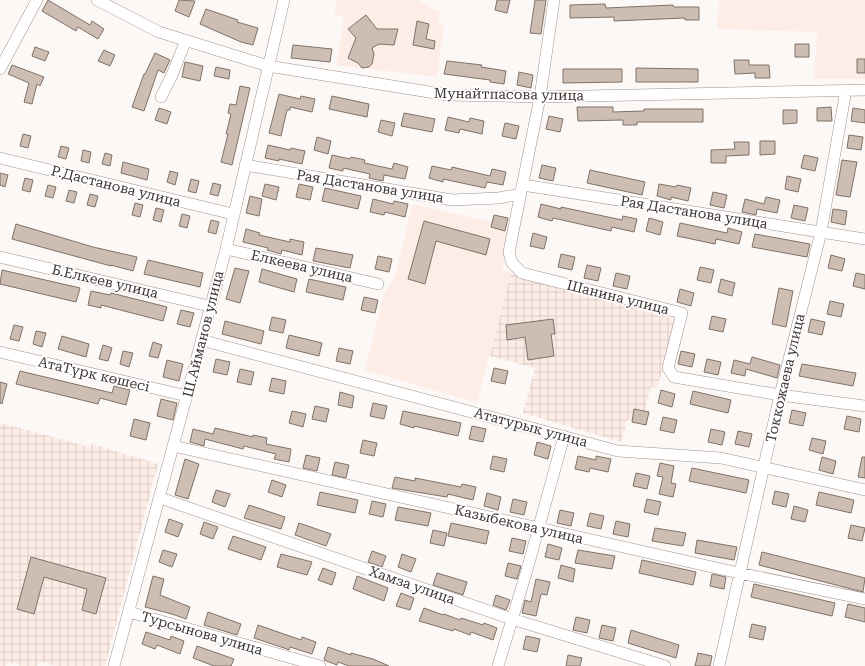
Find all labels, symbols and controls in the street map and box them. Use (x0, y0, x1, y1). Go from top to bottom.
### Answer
street label: Мунайтпасова улица (434, 85, 585, 103)
street label: Р.Дастанова улица (50, 162, 183, 210)
street label: Рая Дастанова улица (295, 166, 445, 206)
street label: Рая Дастанова улица (619, 192, 769, 232)
street label: Елкеева улица (250, 247, 355, 286)
street label: Б.Елкеев улица (50, 261, 160, 301)
street label: Ш.Айманов улица (179, 269, 227, 399)
street label: Шанина улица (565, 277, 671, 318)
street label: Токкожаева улица (762, 312, 808, 444)
street label: АтаТүрк көшесі (37, 353, 152, 395)
street label: Ататурык улица (473, 404, 590, 450)
street label: Казыбекова улица (453, 501, 585, 547)
street label: Хамза улица (367, 563, 458, 607)
street label: Турсынова улица (139, 608, 265, 658)

